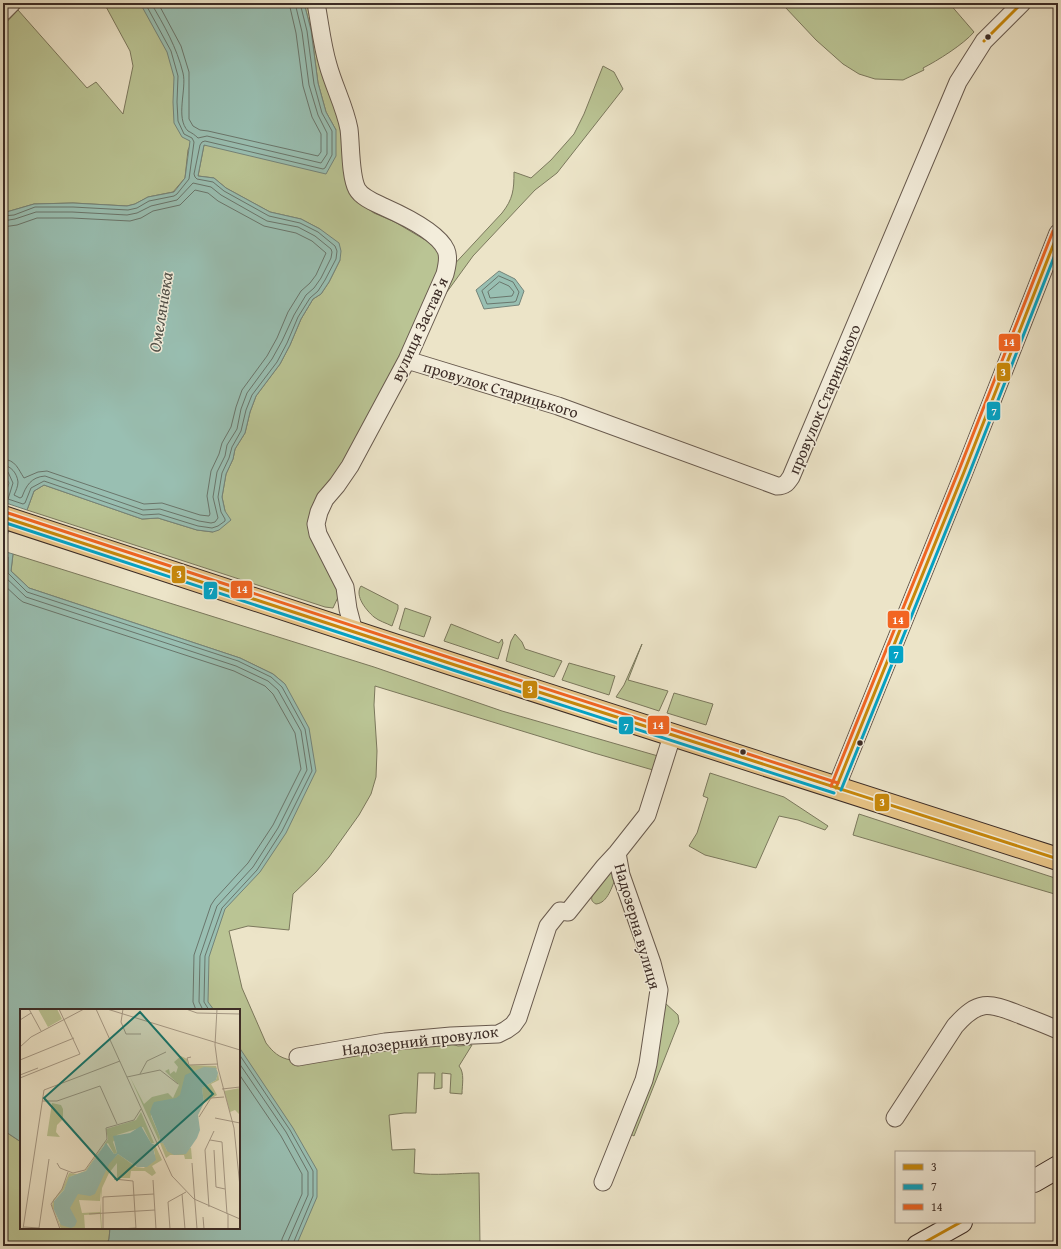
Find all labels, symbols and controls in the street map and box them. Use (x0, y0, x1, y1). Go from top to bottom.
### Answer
unlabelled marker (983, 32, 993, 42)
water label: Омелянівка (141, 270, 179, 354)
street label: вулиця Заставʼя (384, 273, 454, 385)
street label: провулок Старицького (782, 320, 866, 478)
line badge: 14 (998, 333, 1021, 352)
text: 14 (1003, 334, 1015, 350)
street label: провулок Старицького (421, 354, 581, 424)
line badge: 3 (996, 362, 1011, 382)
text: 3 (1000, 364, 1006, 380)
line badge: 7 (986, 401, 1001, 421)
text: 7 (991, 403, 997, 419)
line badge: 3 (171, 565, 186, 584)
text: 3 (176, 566, 182, 582)
line badge: 14 (230, 580, 253, 599)
line badge: 7 (203, 581, 218, 600)
text: 14 (236, 581, 248, 597)
text: 7 (208, 582, 214, 598)
line badge: 14 (887, 610, 910, 629)
text: 14 (892, 612, 904, 628)
line badge: 7 (888, 645, 904, 664)
text: 7 (893, 646, 899, 662)
line badge: 3 (522, 680, 538, 699)
text: 3 (527, 681, 533, 697)
line badge: 14 (647, 715, 670, 735)
line badge: 7 (618, 716, 634, 735)
text: 14 (652, 717, 664, 733)
text: 7 (623, 718, 629, 734)
unlabelled marker (855, 738, 865, 748)
unlabelled marker (738, 747, 748, 757)
line badge: 3 (874, 793, 890, 812)
text: 3 (879, 794, 885, 810)
street label: Надозерна вулиця (609, 860, 667, 992)
inset map (20, 1009, 240, 1229)
street label: Надозерний провулок (341, 1018, 500, 1061)
legend (895, 1151, 1035, 1223)
text: 3 (931, 1158, 937, 1175)
text: 7 (931, 1178, 937, 1195)
text: 14 (931, 1198, 943, 1215)

